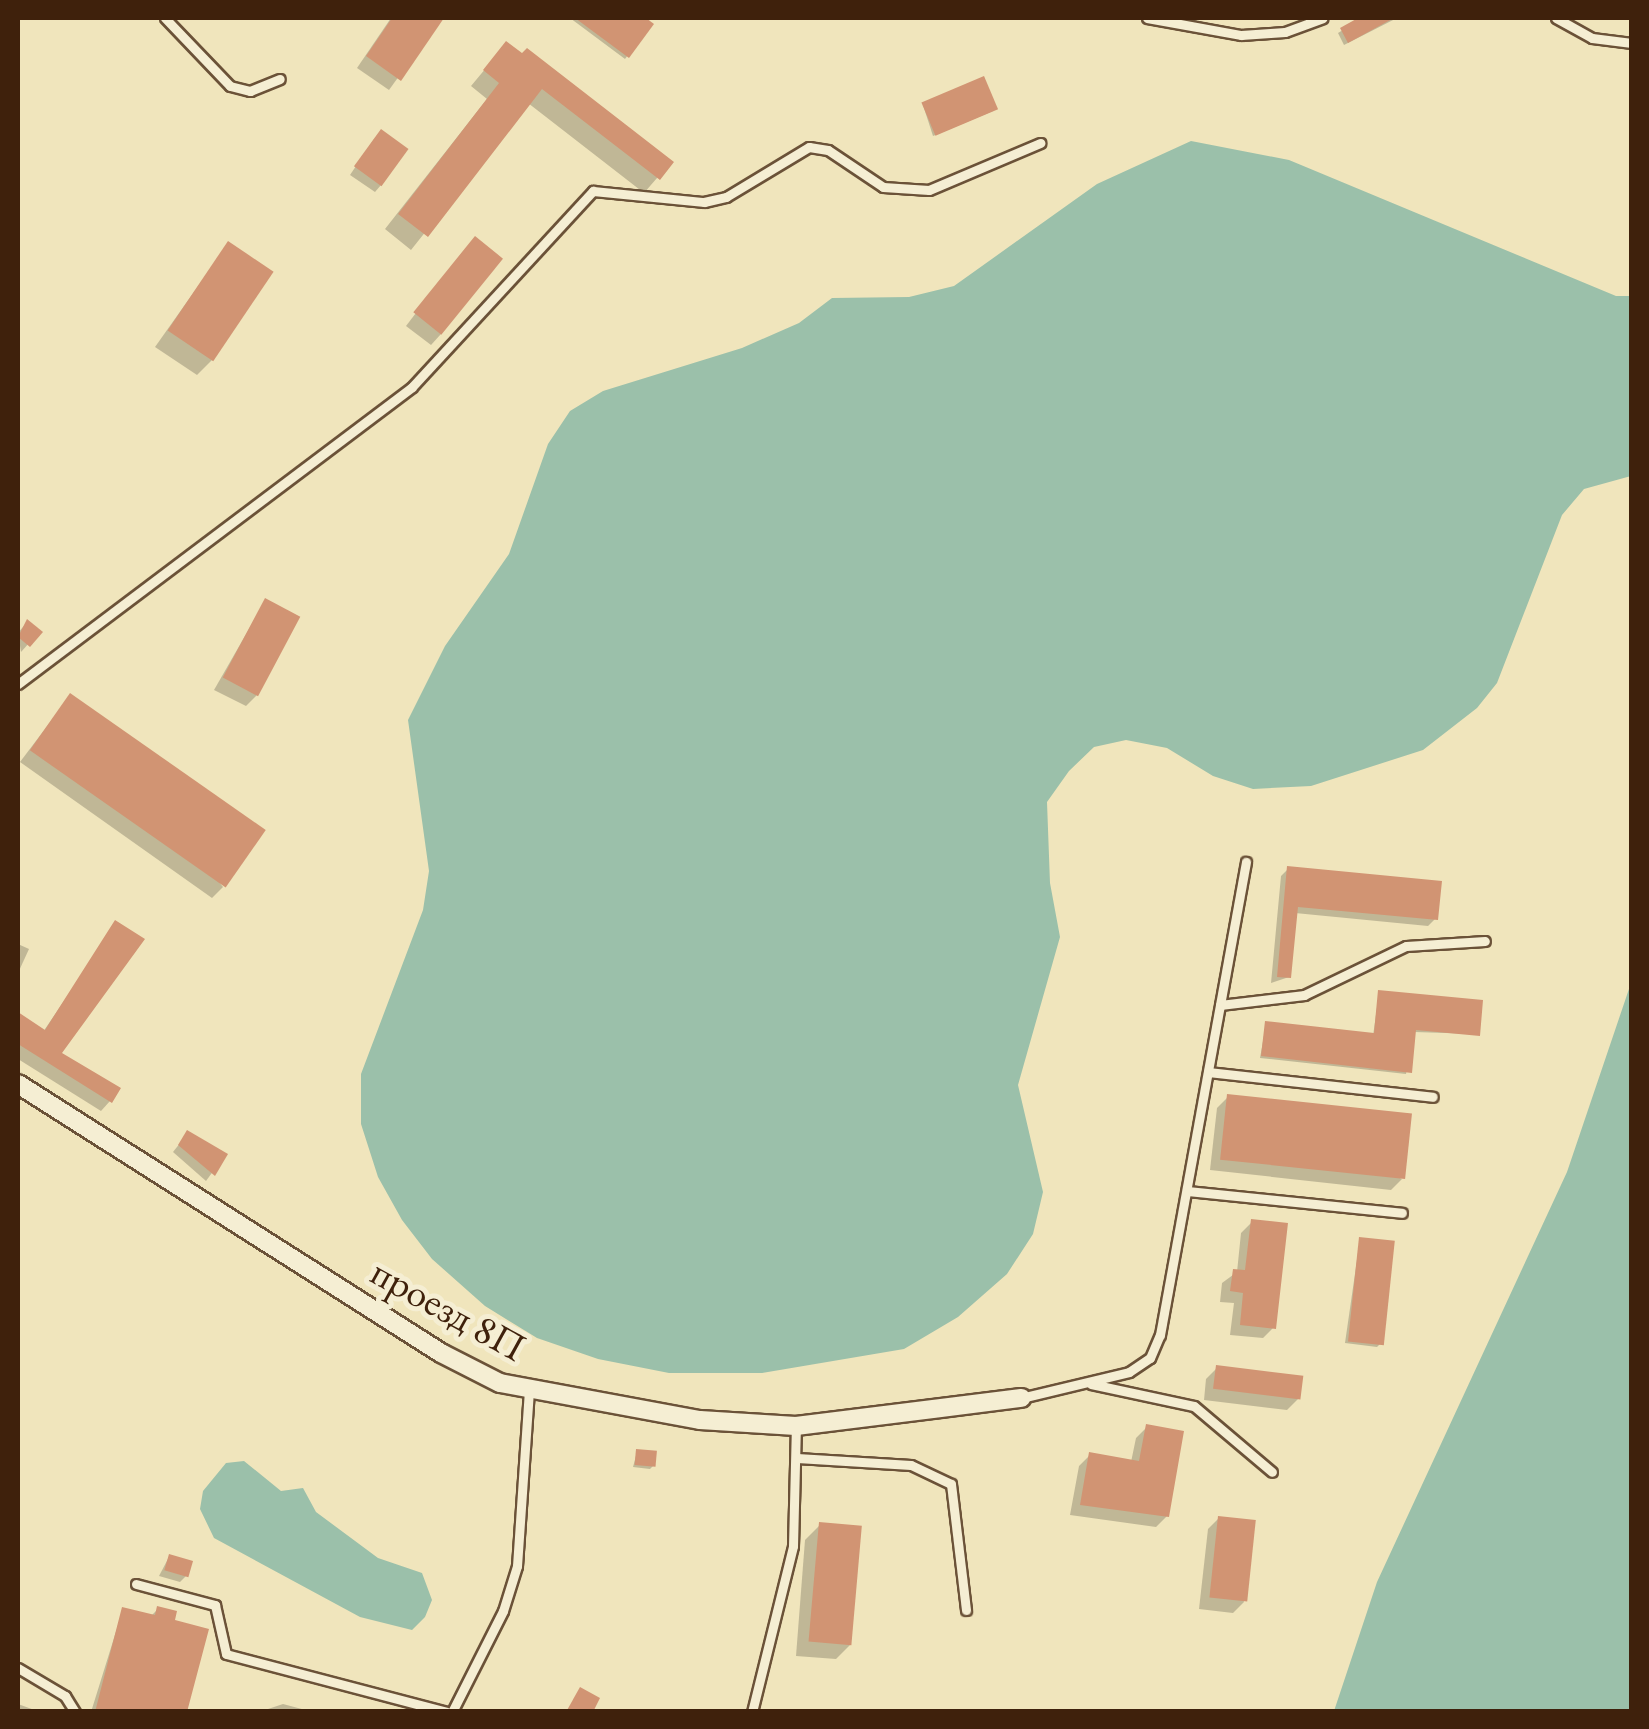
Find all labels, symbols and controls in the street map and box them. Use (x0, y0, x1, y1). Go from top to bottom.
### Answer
street label: проезд 8П (363, 1247, 535, 1371)

